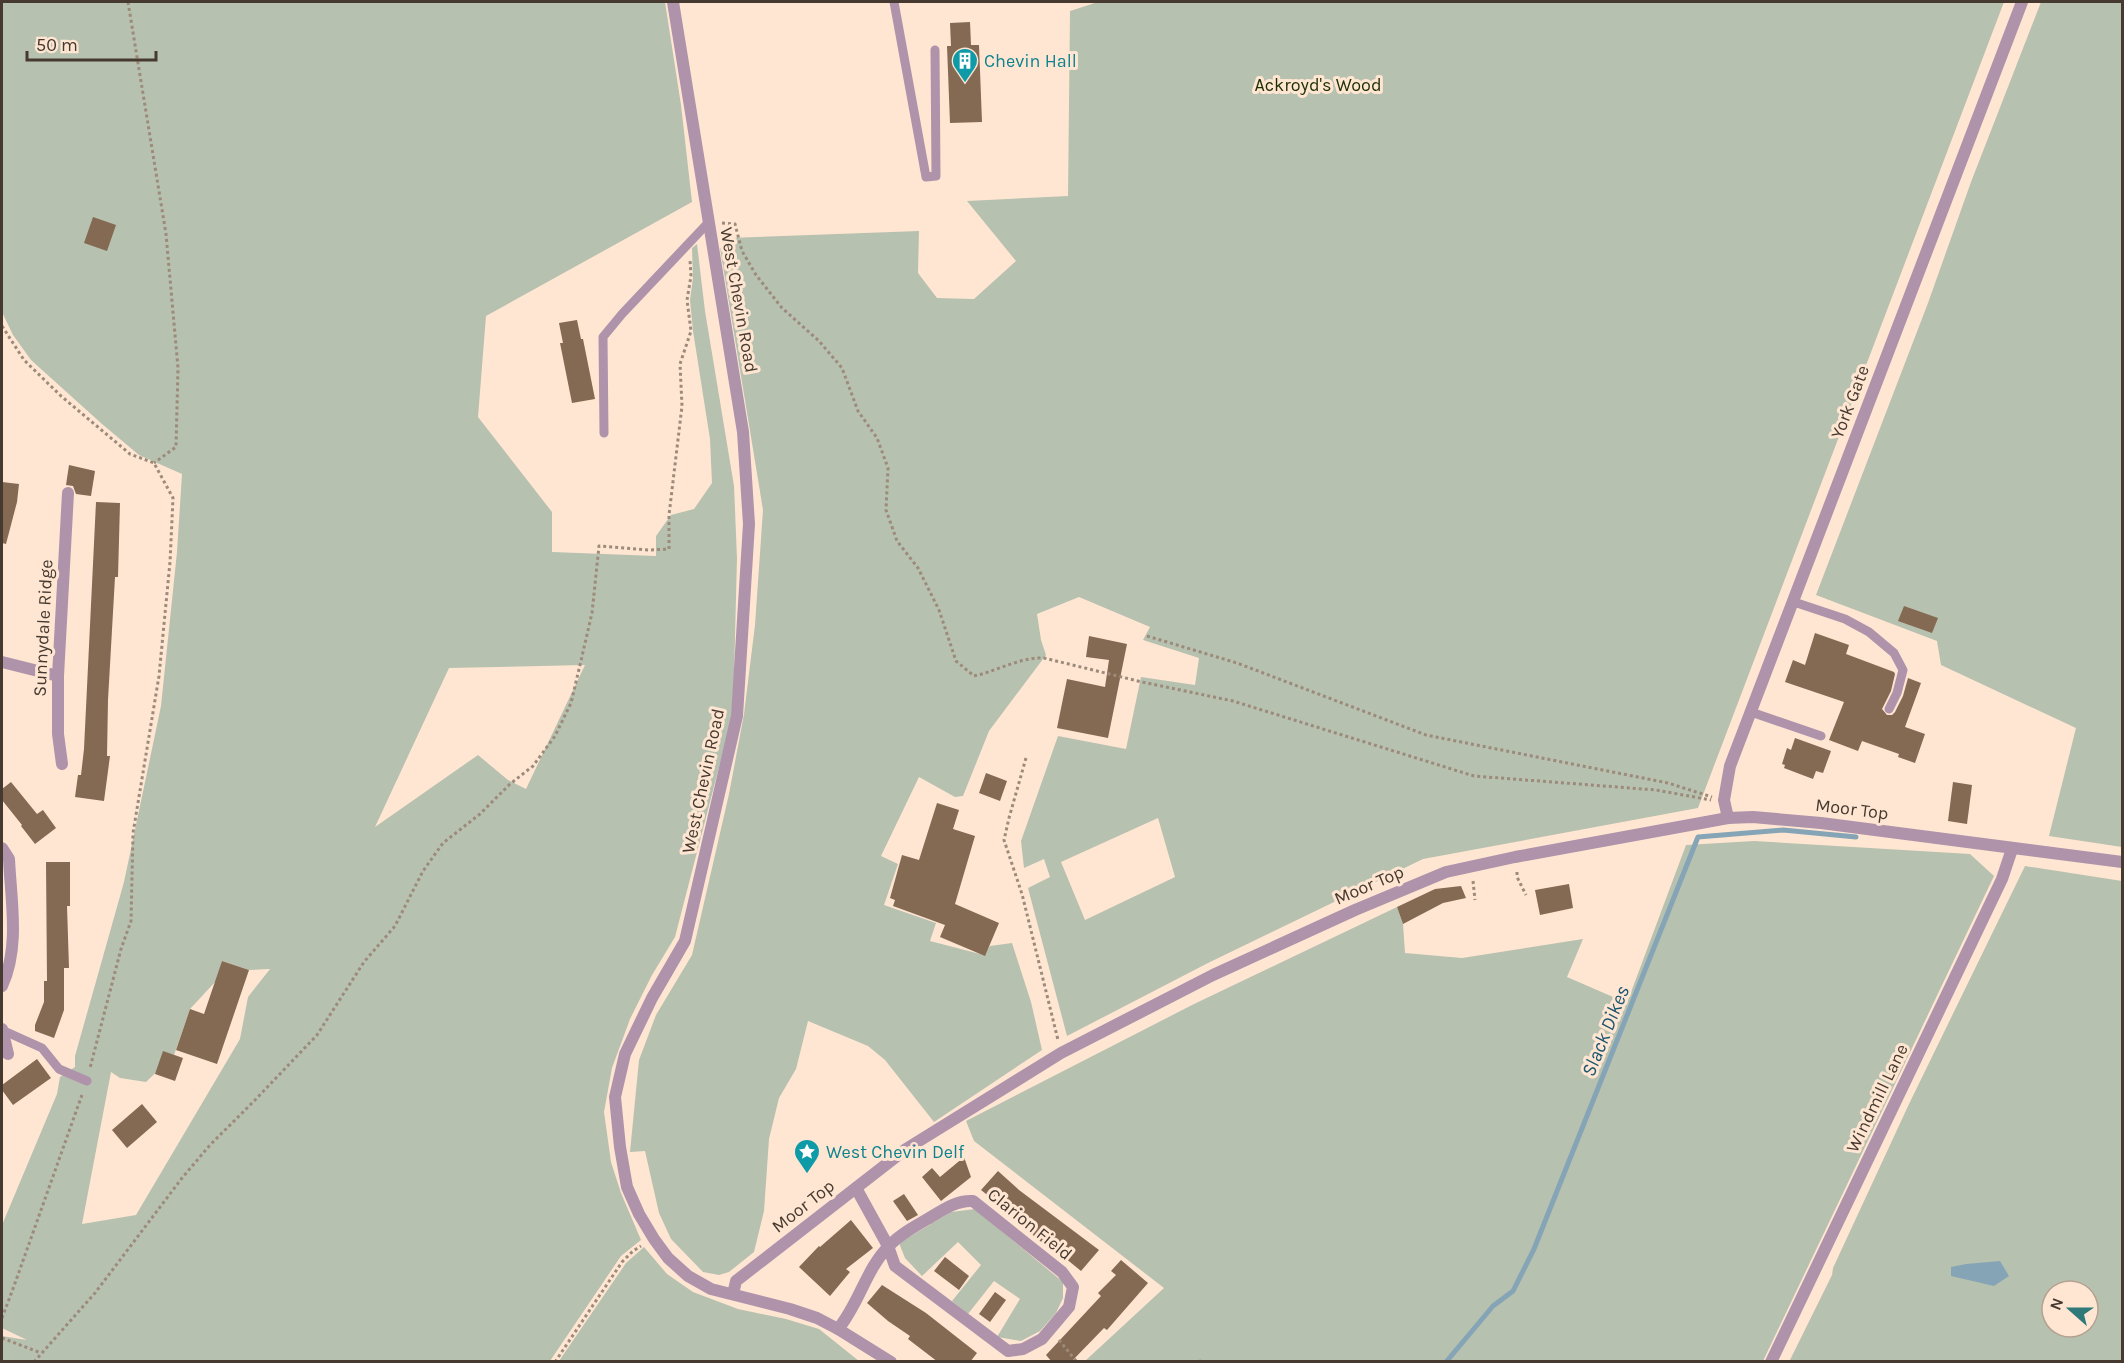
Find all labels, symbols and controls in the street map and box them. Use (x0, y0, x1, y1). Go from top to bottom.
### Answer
scale bar (27, 24, 156, 62)
text: 50 m (36, 34, 78, 56)
building icon: Chevin Hall (950, 46, 980, 84)
place label: Chevin Hall (984, 50, 1077, 72)
park label: Ackroyd's Wood (1254, 74, 1382, 96)
street label: West Chevin Road (715, 226, 763, 374)
street label: York Gate (1826, 362, 1874, 442)
street label: Sunnydale Ridge (28, 559, 58, 697)
street label: West Chevin Road (677, 707, 729, 855)
street label: Moor Top (1814, 794, 1890, 824)
street label: Moor Top (1331, 860, 1407, 910)
water label: Slack Dikes (1577, 982, 1634, 1080)
street label: Windmill Lane (1841, 1040, 1913, 1156)
place icon: West Chevin Delf (792, 1137, 822, 1175)
place label: West Chevin Delf (826, 1141, 965, 1163)
street label: Moor Top (767, 1175, 839, 1237)
street label: Clarion Field (983, 1183, 1077, 1265)
north arrow (2040, 1279, 2100, 1339)
text: N (2046, 1295, 2067, 1313)

